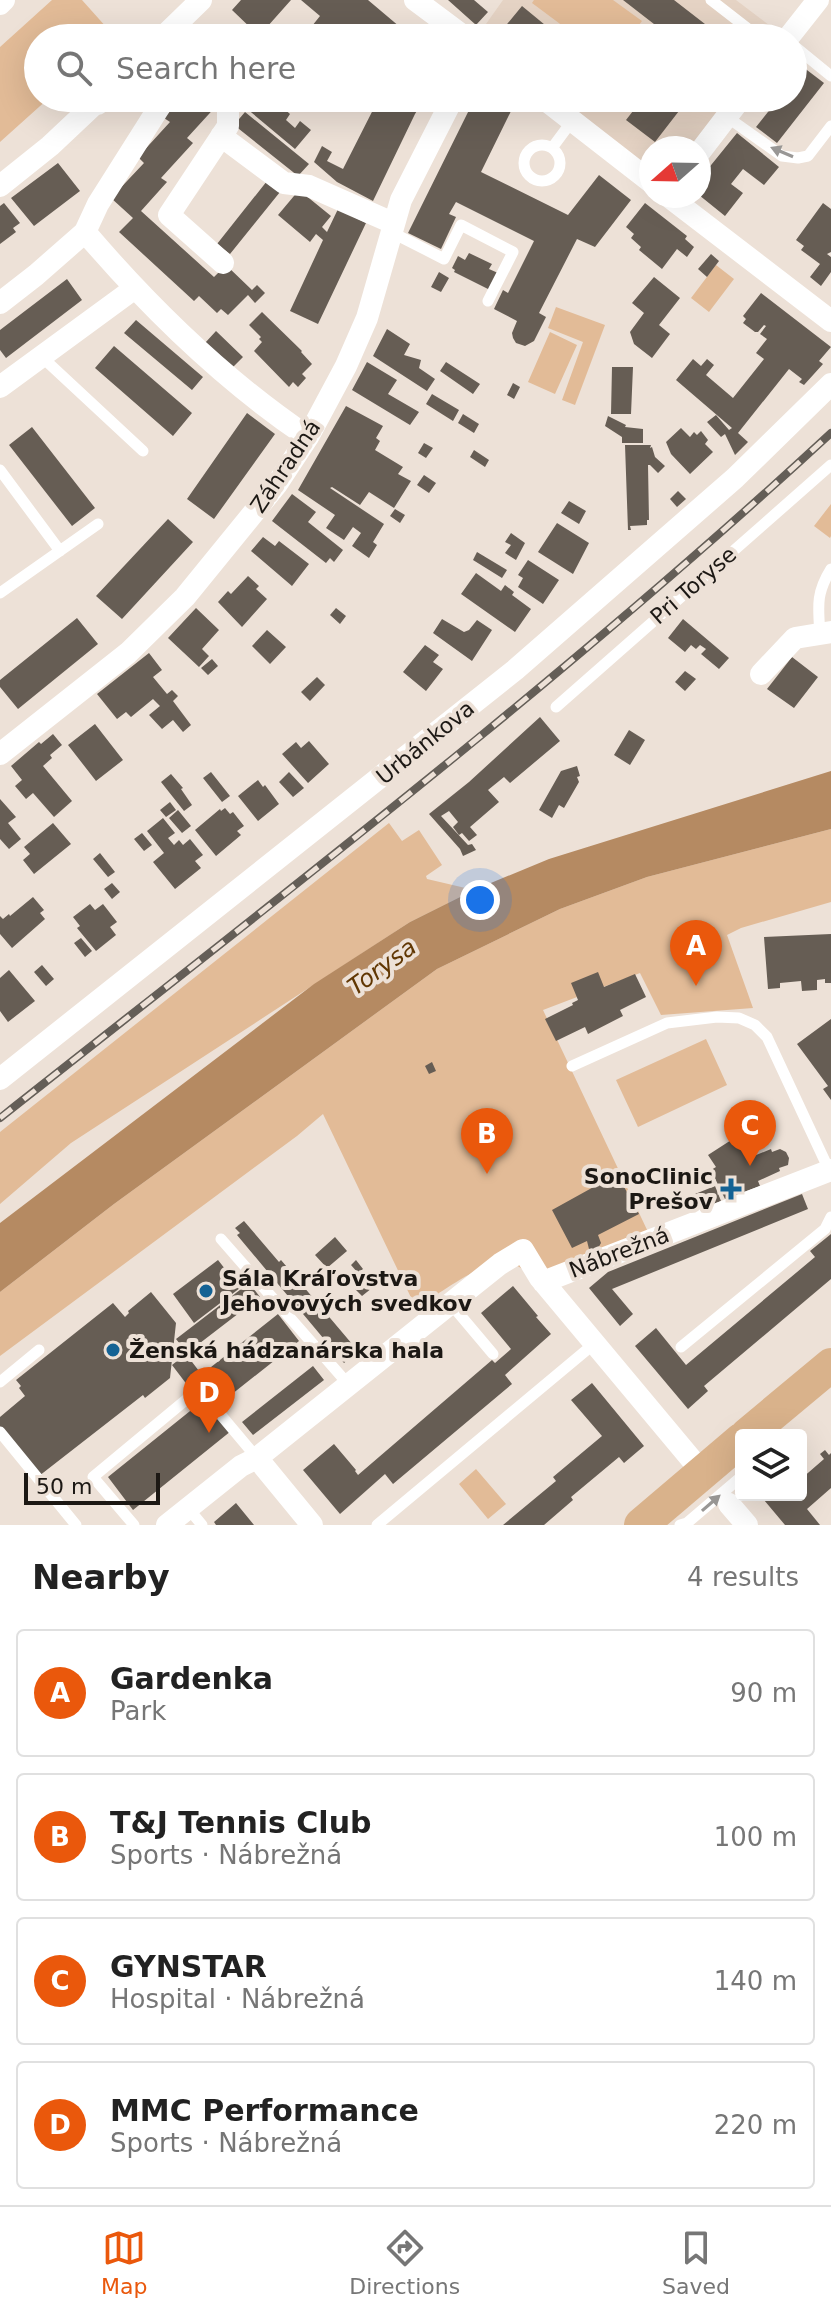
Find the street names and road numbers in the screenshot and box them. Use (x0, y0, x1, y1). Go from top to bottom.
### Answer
street label: Záhradná (245, 415, 326, 517)
street label: Pri Toryse (645, 541, 741, 629)
street label: Urbánkova (371, 695, 479, 789)
street label: Nábrežná (566, 1222, 673, 1283)

